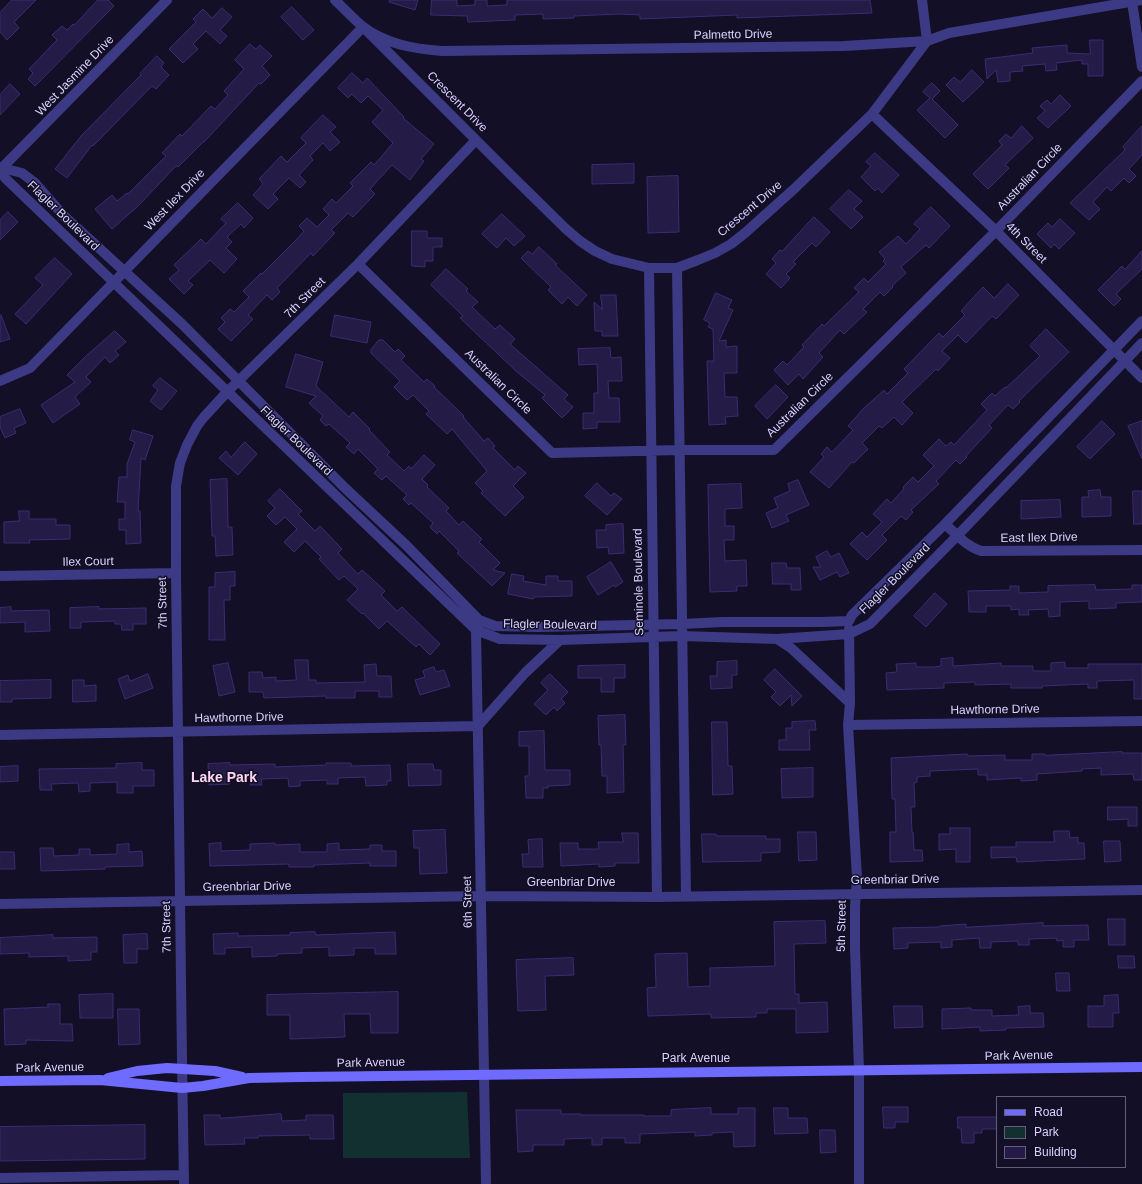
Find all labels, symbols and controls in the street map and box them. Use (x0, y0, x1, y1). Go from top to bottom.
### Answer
street label: Palmetto Drive (694, 27, 772, 43)
street label: West Jasmine Drive (33, 33, 117, 119)
street label: Crescent Drive (424, 69, 490, 135)
street label: Australian Circle (994, 141, 1066, 213)
street label: West Ilex Drive (142, 166, 208, 234)
street label: Flagler Boulevard (24, 178, 102, 254)
street label: Crescent Drive (715, 178, 785, 240)
street label: 4th Street (1003, 220, 1049, 266)
street label: 7th Street (282, 275, 328, 321)
street label: Australian Circle (462, 346, 534, 418)
street label: Australian Circle (764, 369, 836, 441)
street label: Flagler Boulevard (257, 403, 335, 479)
street label: Seminole Boulevard (631, 528, 647, 636)
street label: East Ilex Drive (1000, 530, 1078, 546)
street label: Flagler Boulevard (857, 541, 933, 617)
street label: Ilex Court (62, 554, 114, 570)
street label: 7th Street (155, 577, 171, 629)
street label: Flagler Boulevard (503, 617, 597, 633)
street label: Hawthorne Drive (950, 702, 1040, 718)
street label: Hawthorne Drive (194, 710, 284, 726)
district label: Lake Park (191, 770, 257, 786)
street label: Greenbriar Drive (851, 872, 939, 888)
street label: 6th Street (460, 876, 476, 928)
street label: Greenbriar Drive (527, 876, 615, 890)
street label: Greenbriar Drive (203, 879, 291, 895)
street label: 5th Street (834, 900, 850, 952)
street label: 7th Street (159, 901, 175, 953)
street label: Park Avenue (985, 1048, 1053, 1064)
street label: Park Avenue (662, 1052, 730, 1066)
street label: Park Avenue (337, 1055, 405, 1071)
street label: Park Avenue (16, 1060, 84, 1076)
legend (996, 1096, 1126, 1168)
text: Road (1034, 1105, 1063, 1119)
text: Park (1034, 1125, 1059, 1139)
text: Building (1034, 1145, 1077, 1159)

